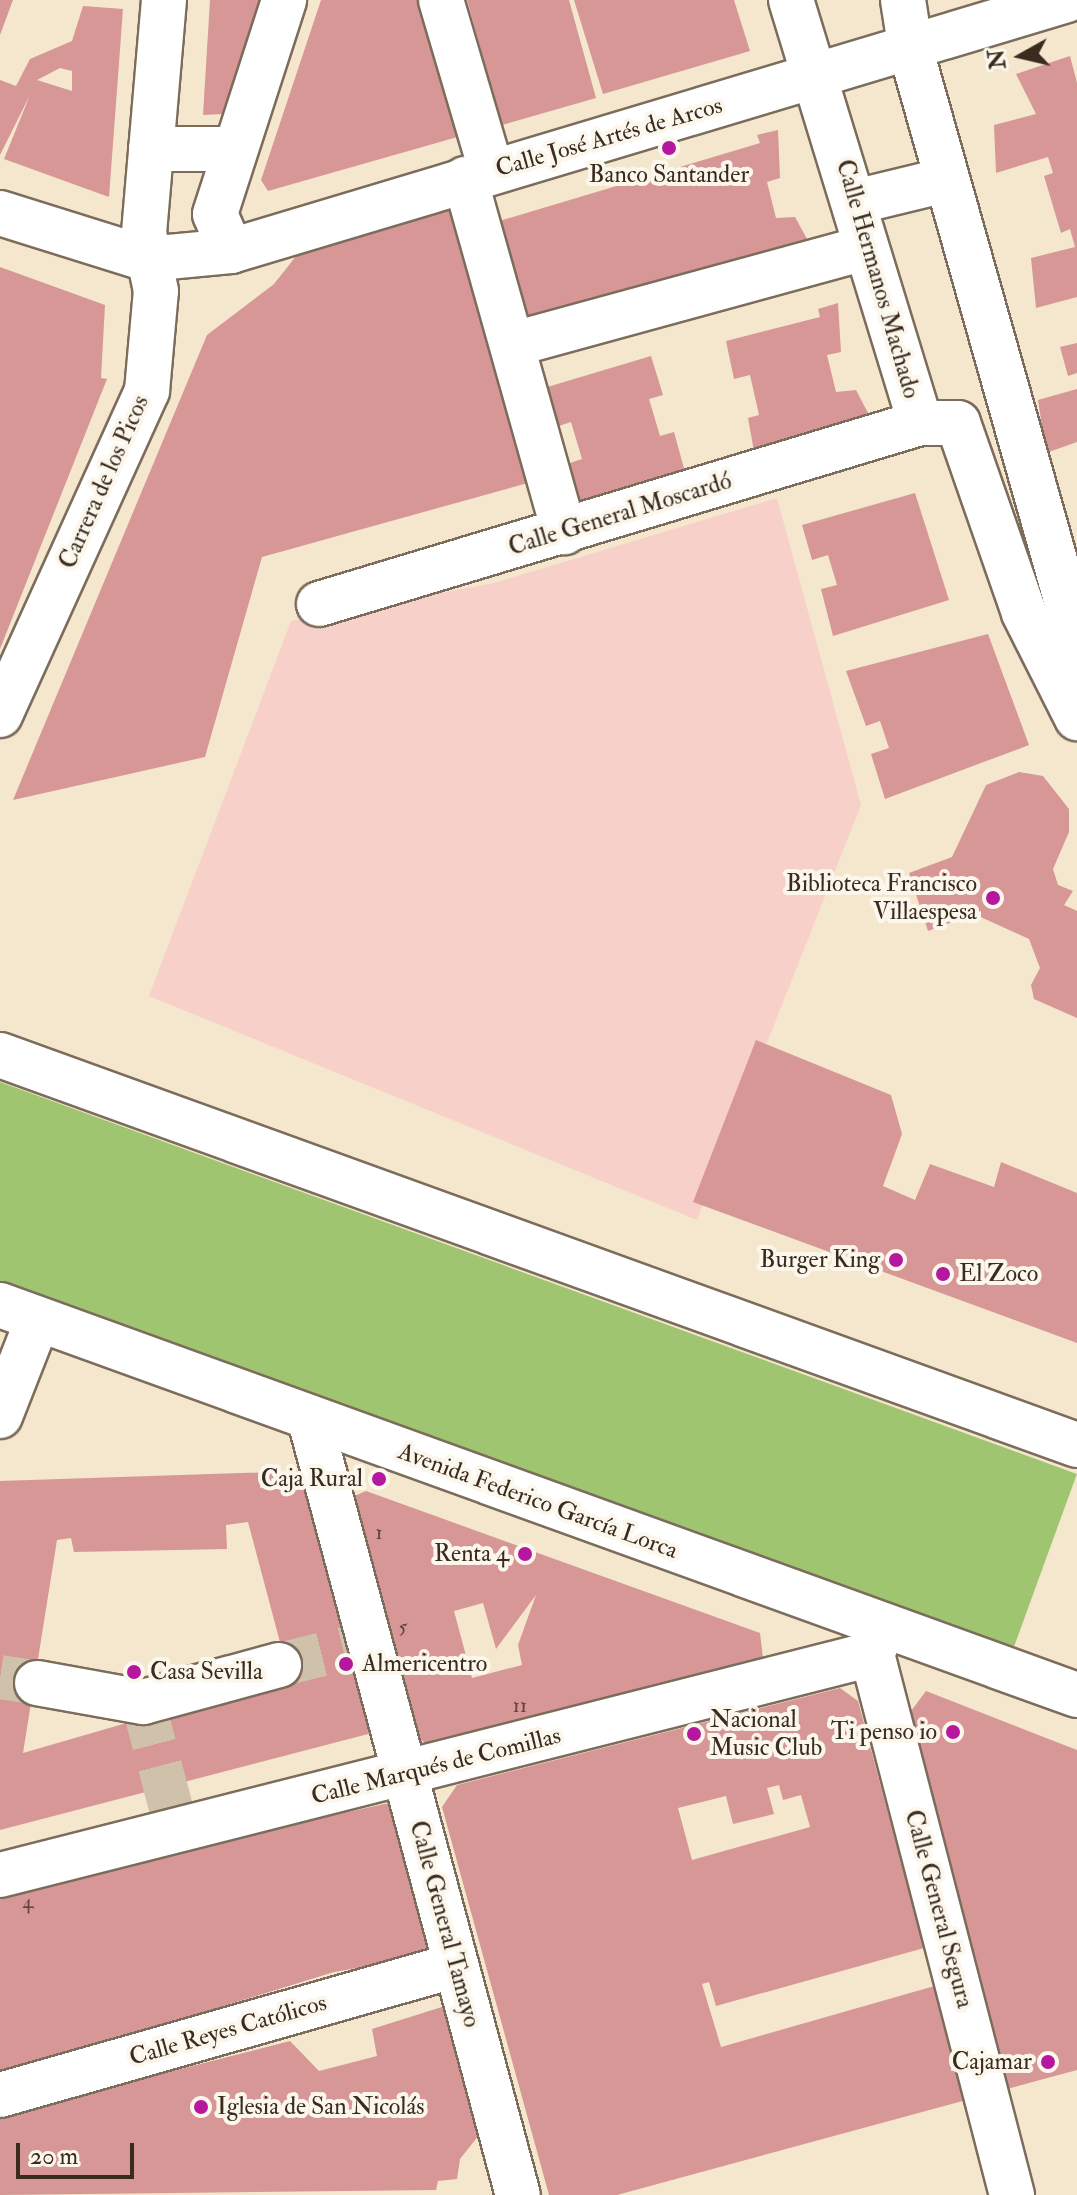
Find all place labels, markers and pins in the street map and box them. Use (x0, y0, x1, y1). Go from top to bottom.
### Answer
marker: Banco Santander (660, 139, 678, 157)
place label: Banco Santander (589, 161, 749, 189)
place label: Biblioteca Francisco Villaespesa (786, 870, 977, 926)
marker: Biblioteca Francisco Villaespesa (984, 889, 1002, 907)
place label: Burger King (760, 1246, 880, 1274)
marker: Burger King (887, 1251, 905, 1269)
place label: El Zoco (959, 1260, 1038, 1288)
marker: El Zoco (934, 1265, 952, 1283)
place label: Caja Rural (261, 1465, 363, 1493)
marker: Caja Rural (370, 1470, 388, 1488)
place label: Renta 4 (434, 1540, 509, 1568)
marker: Renta 4 (516, 1545, 534, 1563)
place label: Almericentro (362, 1650, 487, 1678)
marker: Almericentro (337, 1655, 355, 1673)
place label: Casa Sevilla (150, 1658, 263, 1686)
marker: Casa Sevilla (125, 1663, 143, 1681)
place label: Nacional Music Club (710, 1706, 822, 1762)
place label: Ti penso io (831, 1718, 937, 1746)
marker: Ti penso io (944, 1723, 962, 1741)
marker: Nacional Music Club (685, 1725, 703, 1743)
place label: Cajamar (952, 2048, 1032, 2076)
marker: Cajamar (1039, 2053, 1057, 2071)
place label: Iglesia de San Nicolás (217, 2093, 425, 2121)
marker: Iglesia de San Nicolás (192, 2098, 210, 2116)

